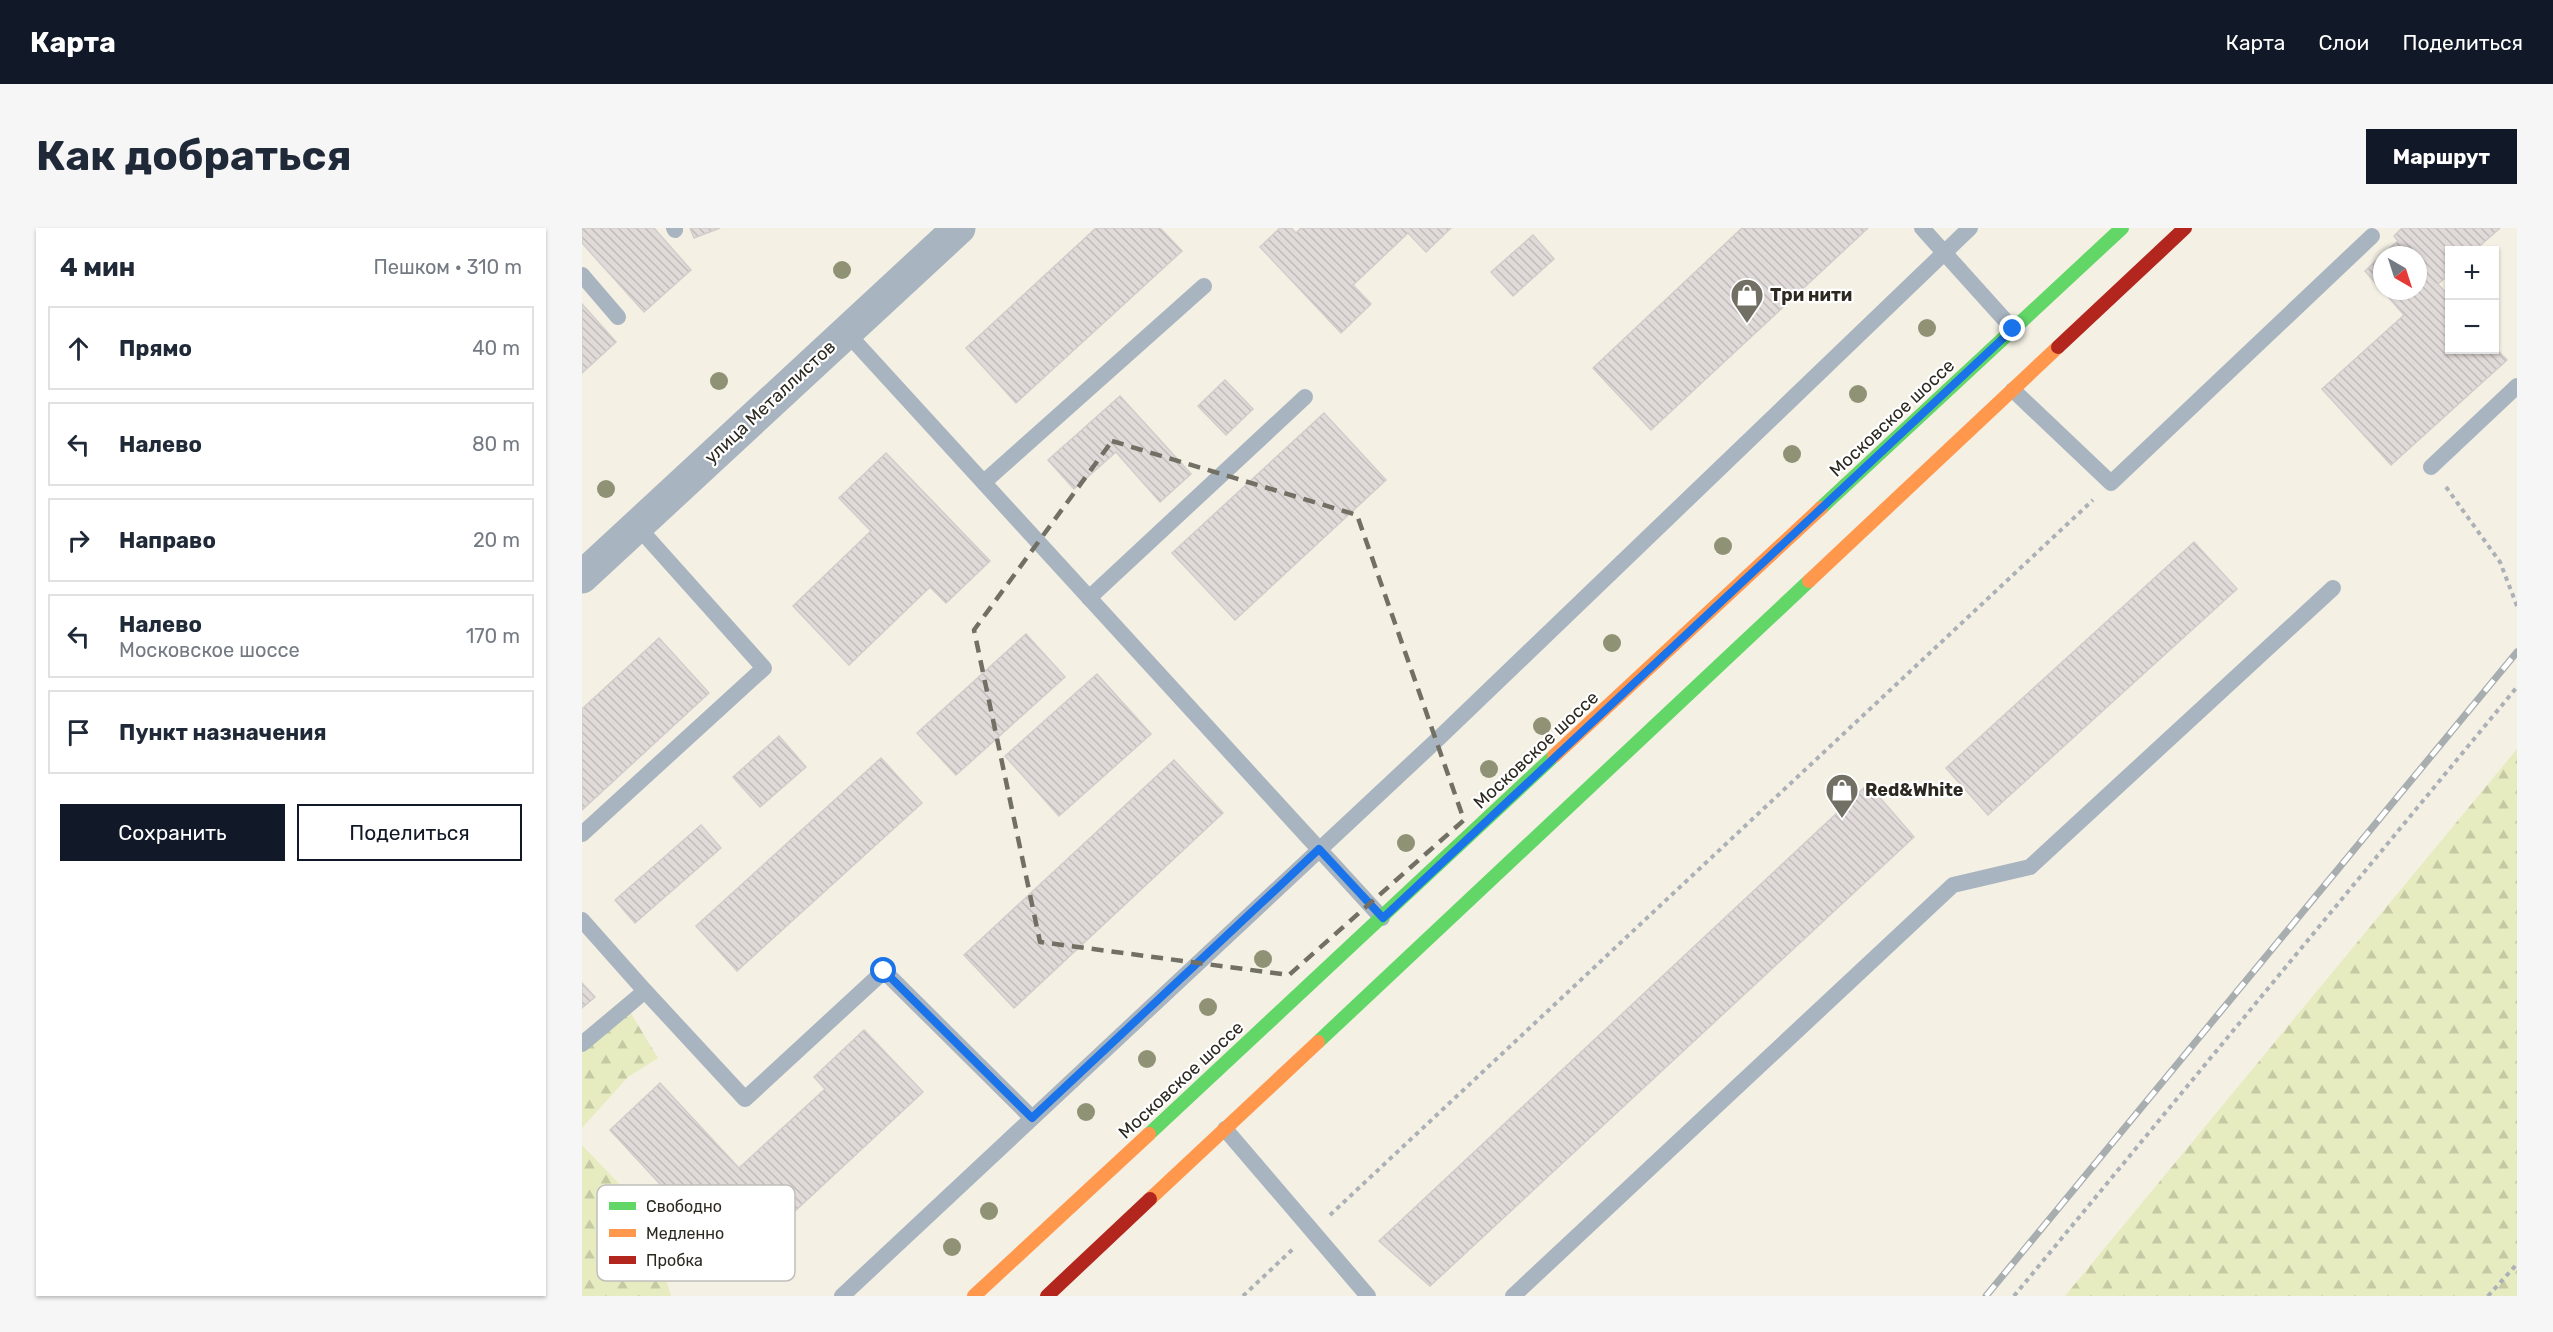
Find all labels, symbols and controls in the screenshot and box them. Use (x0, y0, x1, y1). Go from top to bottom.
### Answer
text: Карта (30, 26, 116, 59)
text: Карта (2225, 30, 2285, 55)
text: Слои (2318, 30, 2369, 55)
text: Поделиться (2402, 30, 2523, 55)
button: Маршрут (2366, 129, 2517, 184)
text: Как добраться (36, 131, 352, 181)
north arrow (2373, 246, 2427, 300)
map controls (2445, 246, 2499, 354)
button: + (2445, 246, 2499, 300)
text: 4 мин (60, 252, 135, 283)
text: Пешком · 310 m (373, 255, 522, 279)
shop icon: Три нити (1729, 277, 1765, 324)
place label: Три нити (1770, 284, 1852, 306)
button: − (2445, 300, 2499, 354)
route end (1999, 315, 2025, 341)
icon: ahead (62, 332, 95, 365)
text: Прямо (119, 335, 192, 362)
text: 40 m (472, 336, 520, 360)
street label: улица Металлистов (700, 336, 840, 468)
street label: Московское шоссе (1825, 354, 1959, 482)
icon: left (62, 428, 95, 461)
text: Налево (119, 431, 202, 458)
text: 80 m (472, 432, 520, 456)
icon: right (62, 524, 95, 557)
text: Направо (119, 527, 216, 554)
text: 20 m (473, 528, 520, 552)
text: Налево (119, 611, 202, 638)
icon: left (62, 620, 95, 653)
text: 170 m (466, 624, 520, 648)
text: Московское шоссе (119, 638, 300, 662)
street label: Московское шоссе (1469, 686, 1603, 814)
icon: arrive (62, 716, 95, 749)
text: Пункт назначения (119, 719, 327, 746)
shop icon: Red&White (1824, 772, 1860, 819)
place label: Red&White (1865, 779, 1964, 801)
button: Сохранить (60, 804, 285, 861)
button: Поделиться (297, 804, 522, 861)
route start (870, 957, 896, 983)
street label: Московское шоссе (1114, 1016, 1248, 1144)
legend (597, 1185, 795, 1281)
text: Свободно (646, 1197, 722, 1216)
text: Медленно (646, 1224, 724, 1243)
text: Пробка (646, 1251, 703, 1270)

